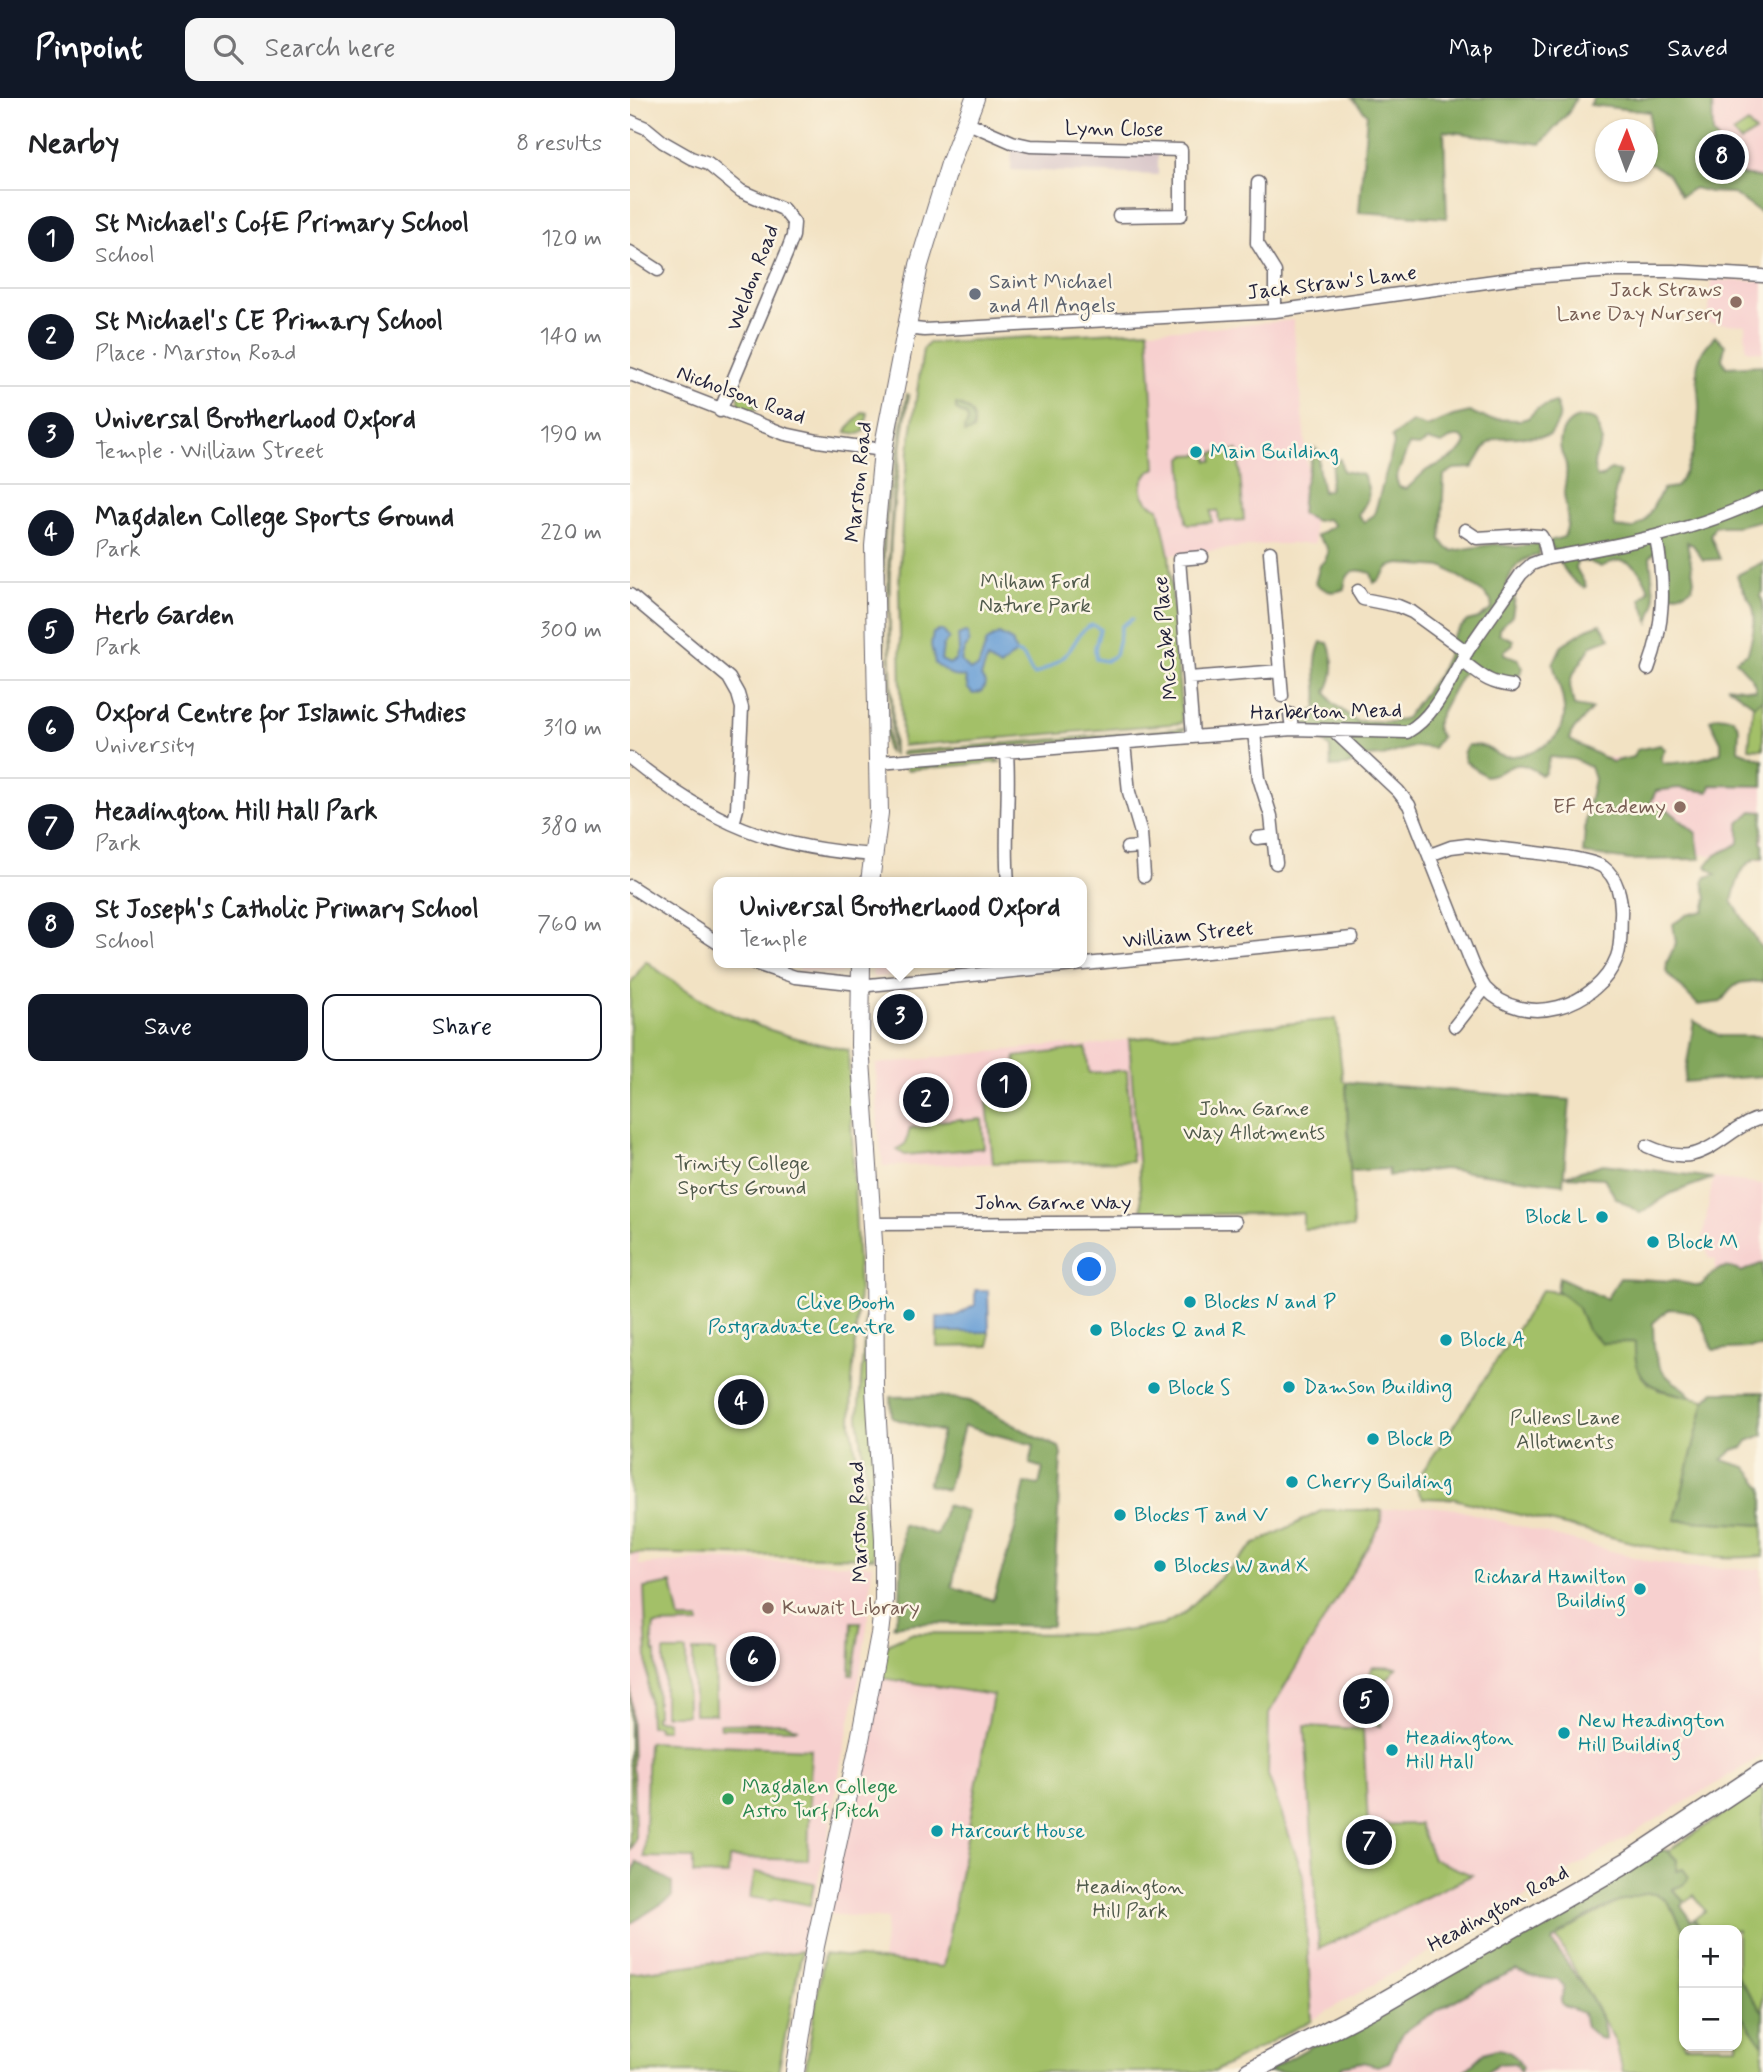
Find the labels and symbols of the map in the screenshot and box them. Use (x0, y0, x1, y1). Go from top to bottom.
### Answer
street label: Lynn Close (1064, 114, 1164, 144)
north arrow (1595, 119, 1658, 182)
pin: 8 (1699, 131, 1745, 183)
street label: Weldon Road (720, 221, 786, 335)
street label: Jack Straw's Lane (1246, 259, 1418, 307)
place label: Saint Michael and All Angels (989, 268, 1116, 321)
place label: Jack Straws Lane Day Nursery (1556, 276, 1722, 328)
marker: Saint Michael and All Angels (967, 286, 983, 302)
marker: Jack Straws Lane Day Nursery (1728, 294, 1744, 310)
street label: Nicholson Road (673, 359, 809, 431)
street label: Marston Road (839, 420, 879, 544)
place label: Main Building (1210, 438, 1339, 466)
marker: Main Building (1188, 444, 1204, 460)
park label: Milham Ford Nature Park (979, 568, 1091, 620)
street label: McCabe Place (1147, 575, 1185, 701)
street label: Harberton Mead (1250, 697, 1402, 727)
place label: EF Academy (1553, 793, 1666, 821)
marker: EF Academy (1672, 799, 1688, 815)
street label: William Street (1121, 914, 1255, 956)
pin: 3 (877, 991, 923, 1043)
pin: 1 (981, 1059, 1027, 1111)
pin: 2 (903, 1074, 949, 1126)
park label: John Garne Way Allotments (1183, 1095, 1325, 1147)
park label: Trinity College Sports Ground (674, 1150, 810, 1202)
street label: John Garne Way (975, 1189, 1131, 1217)
place label: Block L (1525, 1203, 1588, 1231)
marker: Block L (1594, 1209, 1610, 1225)
place label: Block M (1667, 1228, 1739, 1256)
marker: Block M (1645, 1234, 1661, 1250)
your location (1072, 1252, 1106, 1286)
place label: Blocks N and P (1204, 1288, 1336, 1316)
place label: Clive Booth Postgraduate Centre (708, 1289, 895, 1341)
marker: Blocks N and P (1182, 1294, 1198, 1310)
marker: Clive Booth Postgraduate Centre (901, 1307, 917, 1323)
place label: Blocks Q and R (1110, 1316, 1246, 1344)
marker: Blocks Q and R (1088, 1322, 1104, 1338)
place label: Block A (1460, 1326, 1525, 1354)
marker: Block A (1438, 1332, 1454, 1348)
place label: Damson Building (1303, 1373, 1452, 1402)
place label: Block S (1168, 1374, 1231, 1402)
pin: 4 (718, 1376, 764, 1428)
marker: Damson Building (1281, 1379, 1297, 1395)
marker: Block S (1146, 1380, 1162, 1396)
park label: Pullens Lane Allotments (1510, 1404, 1620, 1456)
place label: Block B (1387, 1425, 1452, 1453)
marker: Block B (1365, 1431, 1381, 1447)
street label: Marston Road (843, 1461, 875, 1583)
place label: Cherry Building (1306, 1468, 1452, 1496)
marker: Cherry Building (1284, 1474, 1300, 1490)
place label: Blocks T and V (1134, 1501, 1268, 1529)
marker: Blocks T and V (1112, 1507, 1128, 1523)
place label: Blocks W and X (1174, 1552, 1309, 1580)
marker: Blocks W and X (1152, 1558, 1168, 1574)
place label: Richard Hamilton Building (1474, 1563, 1626, 1617)
marker: Richard Hamilton Building (1632, 1581, 1648, 1597)
place label: Kuwait Library (782, 1594, 920, 1622)
marker: Kuwait Library (760, 1600, 776, 1616)
pin: 6 (730, 1633, 776, 1685)
pin: 5 (1343, 1675, 1389, 1727)
place label: New Headington Hill Building (1578, 1707, 1725, 1761)
place label: Headington Hill Hall (1406, 1724, 1514, 1776)
marker: New Headington Hill Building (1556, 1725, 1572, 1741)
marker: Headington Hill Hall (1384, 1742, 1400, 1758)
place label: Magdalen College Astro Turf Pitch (742, 1773, 898, 1825)
marker: Magdalen College Astro Turf Pitch (720, 1791, 736, 1807)
pin: 7 (1346, 1816, 1392, 1868)
place label: Harcourt House (951, 1817, 1085, 1845)
marker: Harcourt House (929, 1823, 945, 1839)
street label: Headington Road (1422, 1859, 1574, 1959)
park label: Headington Hill Park (1076, 1873, 1184, 1925)

